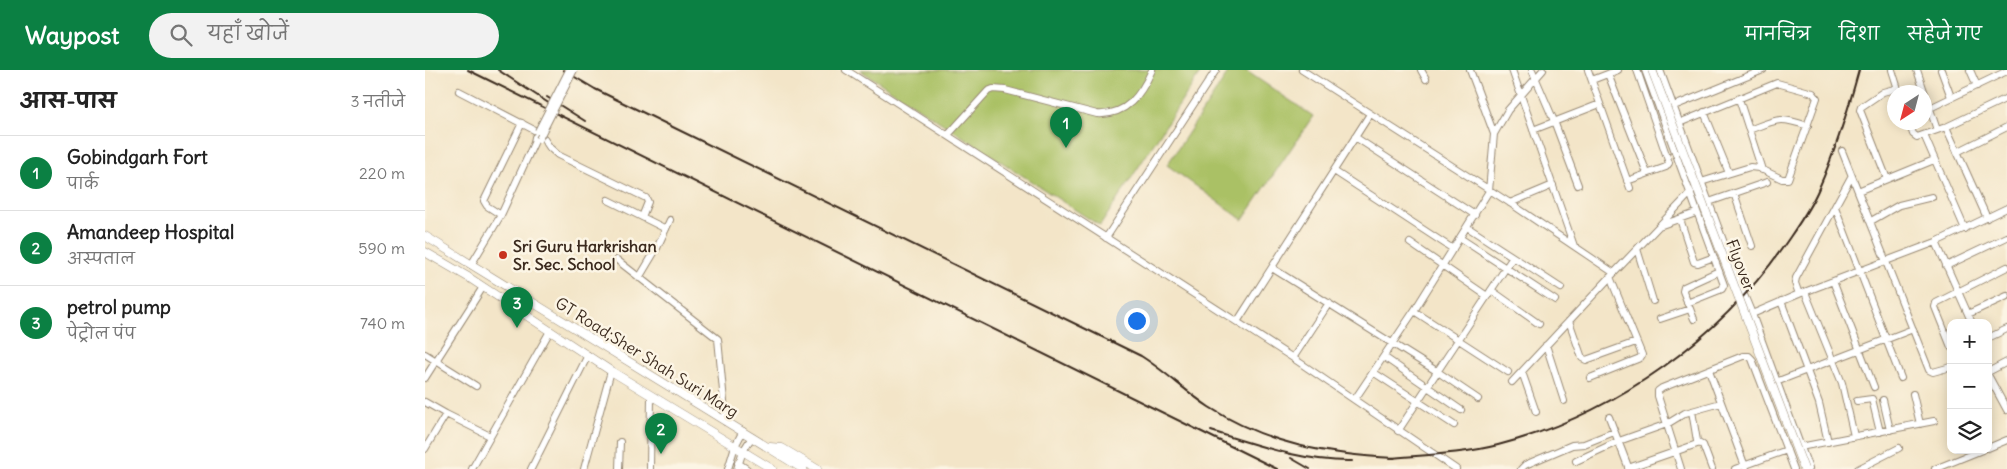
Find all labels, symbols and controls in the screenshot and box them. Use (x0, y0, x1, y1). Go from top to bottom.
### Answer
search box (149, 13, 499, 58)
text: Waypost (25, 20, 119, 50)
icon: search (167, 21, 195, 49)
text: यहाँ खोजें (207, 21, 289, 45)
text: मानचित्र (1745, 22, 1811, 45)
text: दिशा (1839, 22, 1880, 45)
text: सहेजे गए (1908, 22, 1982, 45)
north arrow (1887, 85, 1932, 130)
text: आस-पास (20, 87, 117, 114)
text: 3 नतीजे (351, 91, 405, 111)
pin: 1 (1050, 107, 1082, 148)
text: Gobindgarh Fort (67, 145, 208, 169)
text: 1 (33, 163, 39, 183)
text: 220 m (359, 163, 405, 183)
text: पार्क (67, 173, 98, 193)
text: Amandeep Hospital (67, 220, 234, 244)
place label: Sri Guru Harkrishan Sr. Sec. School (513, 236, 657, 274)
street label: Flyover (1722, 236, 1760, 294)
text: 2 (32, 238, 40, 258)
text: 590 m (358, 238, 405, 258)
text: अस्पताल (67, 248, 135, 268)
marker: Sri Guru Harkrishan Sr. Sec. School (497, 249, 509, 261)
pin: 3 (501, 287, 533, 328)
street label: GT Road;Sher Shah Suri Marg (552, 292, 742, 422)
text: petrol pump (67, 295, 171, 319)
your location (1124, 308, 1150, 334)
text: 3 (31, 313, 41, 333)
text: 740 m (360, 313, 405, 333)
map controls (1947, 319, 1992, 454)
button: + (1947, 319, 1992, 364)
text: पेट्रोल पंप (67, 323, 136, 343)
button: − (1947, 364, 1992, 409)
button: layers (1947, 409, 1992, 454)
pin: 2 (645, 413, 677, 454)

